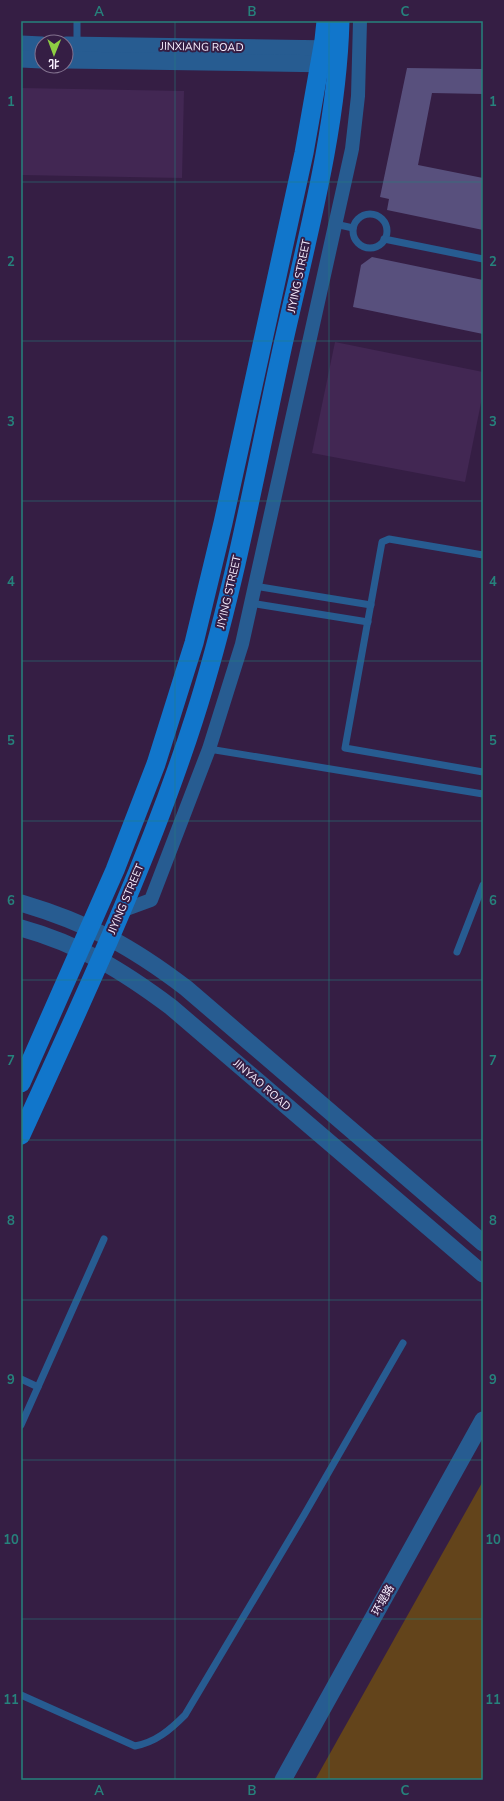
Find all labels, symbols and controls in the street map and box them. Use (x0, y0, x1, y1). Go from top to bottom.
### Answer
text: A (94, 3, 104, 21)
text: B (248, 3, 257, 21)
text: C (401, 3, 410, 21)
north arrow (34, 34, 74, 74)
street label: JINXIANG ROAD (159, 39, 244, 55)
text: 北 (48, 56, 59, 71)
text: 1 (7, 93, 15, 111)
text: 1 (489, 93, 497, 111)
street label: JIYING STREET (284, 238, 314, 315)
text: 2 (7, 253, 15, 271)
text: 2 (489, 253, 497, 271)
text: 3 (7, 413, 15, 431)
text: 3 (489, 413, 497, 431)
street label: JIYING STREET (213, 554, 245, 631)
text: 4 (7, 573, 15, 591)
text: 4 (489, 573, 497, 591)
text: 5 (7, 732, 15, 750)
text: 5 (489, 732, 497, 750)
street label: JIYING STREET (104, 861, 148, 937)
text: 6 (7, 892, 15, 910)
text: 6 (489, 892, 497, 910)
text: 7 (7, 1052, 15, 1070)
text: 7 (489, 1052, 497, 1070)
street label: JINYAO ROAD (229, 1055, 294, 1114)
text: 8 (7, 1212, 15, 1230)
text: 8 (489, 1212, 497, 1230)
text: 9 (7, 1371, 15, 1389)
text: 9 (489, 1371, 497, 1389)
text: 10 (3, 1531, 19, 1549)
text: 10 (485, 1531, 501, 1549)
street label: 环堤路 (368, 1582, 398, 1618)
text: 11 (3, 1691, 19, 1709)
text: 11 (485, 1691, 501, 1709)
text: A (94, 1782, 104, 1800)
text: B (248, 1782, 257, 1800)
text: C (401, 1782, 410, 1800)

